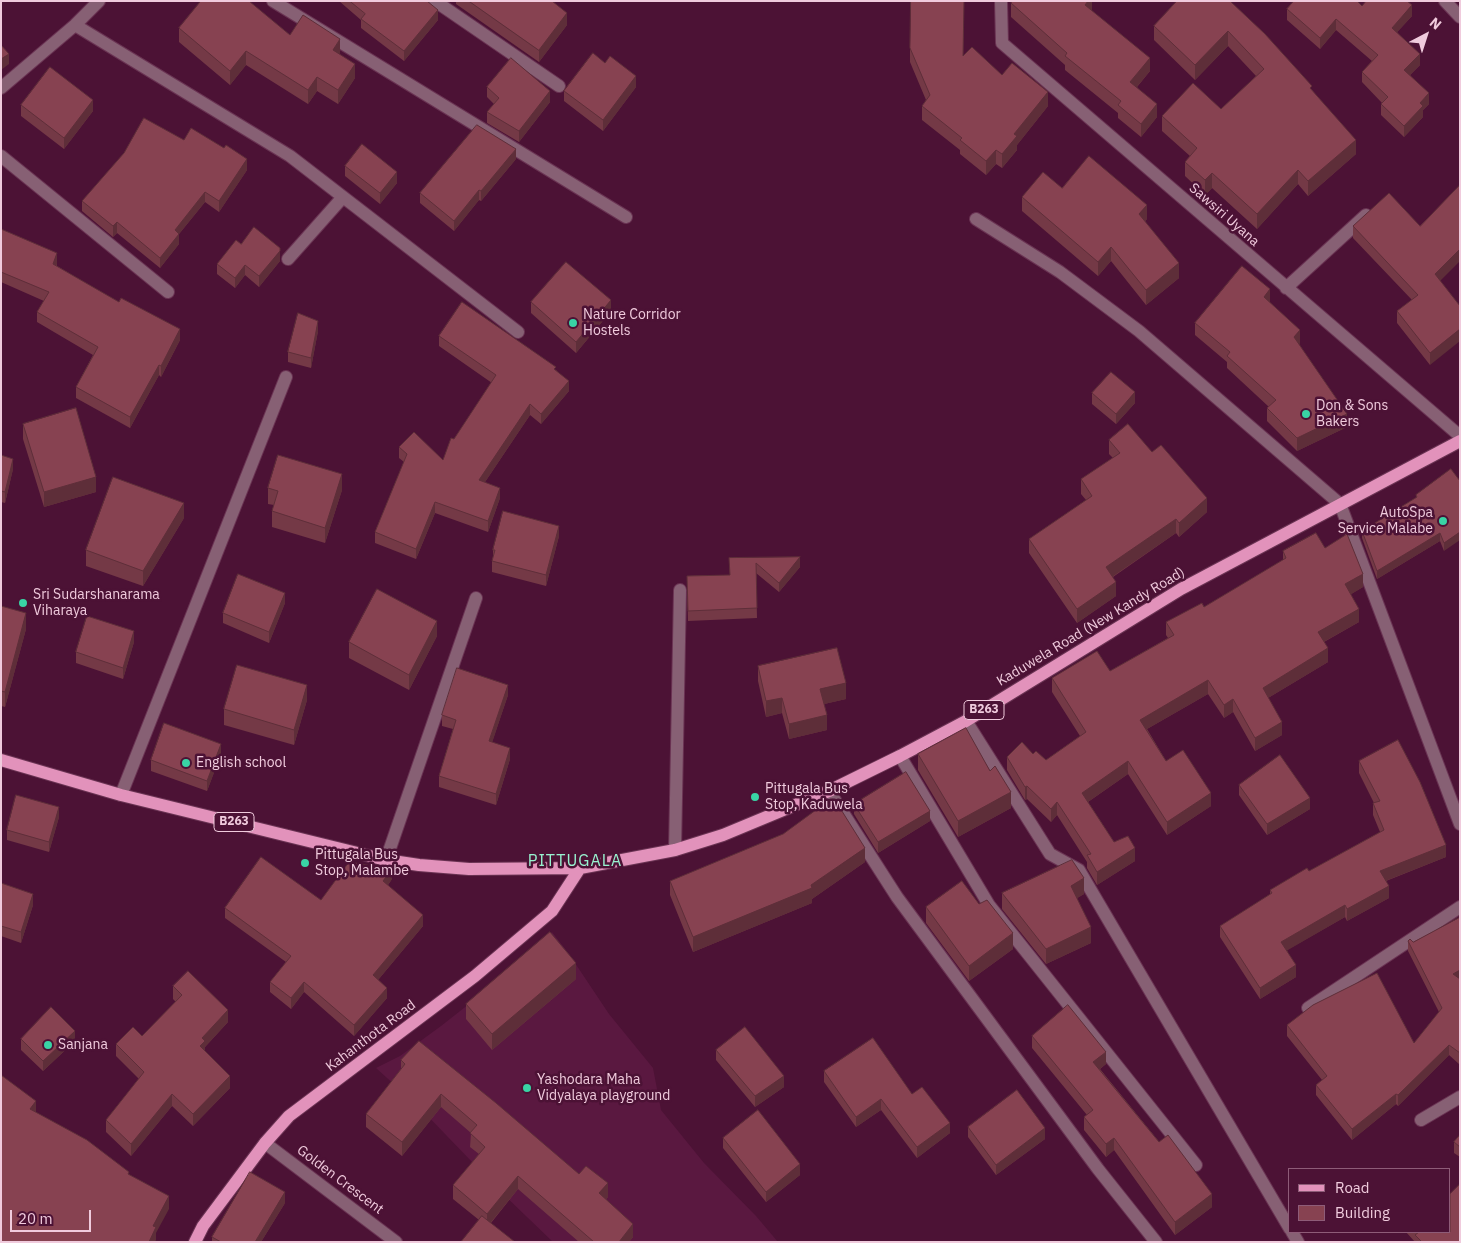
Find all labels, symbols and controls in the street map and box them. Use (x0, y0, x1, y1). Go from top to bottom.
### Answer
north arrow (1401, 10, 1451, 60)
text: N (1426, 13, 1445, 34)
street label: Sawsiri Uyana (1185, 180, 1263, 250)
place label: Nature Corridor Hostels (583, 307, 681, 340)
marker: Nature Corridor Hostels (567, 317, 579, 329)
place label: Don & Sons Bakers (1316, 398, 1388, 431)
marker: Don & Sons Bakers (1300, 408, 1312, 420)
place label: AutoSpa Service Malabe (1338, 505, 1433, 538)
marker: AutoSpa Service Malabe (1437, 515, 1449, 527)
street label: Kaduwela Road (New Kandy Road) (994, 564, 1188, 690)
place label: Sri Sudarshanarama Viharaya (33, 587, 160, 620)
marker: Sri Sudarshanarama Viharaya (17, 597, 29, 609)
road number: B263 (964, 700, 1004, 720)
place label: English school (196, 755, 286, 771)
marker: English school (180, 757, 192, 769)
place label: Pittugala Bus Stop, Kaduwela (765, 781, 863, 814)
marker: Pittugala Bus Stop, Kaduwela (749, 791, 761, 803)
road number: B263 (214, 812, 254, 832)
place label: Pittugala Bus Stop, Malambe (315, 847, 409, 880)
district label: PITTUGALA (527, 851, 623, 871)
marker: Pittugala Bus Stop, Malambe (299, 857, 311, 869)
street label: Kahanthota Road (323, 997, 419, 1075)
place label: Sanjana (58, 1037, 108, 1053)
marker: Sanjana (42, 1039, 54, 1051)
place label: Yashodara Maha Vidyalaya playground (537, 1072, 670, 1104)
marker: Yashodara Maha Vidyalaya playground (521, 1082, 533, 1094)
street label: Golden Crescent (293, 1142, 387, 1218)
legend (1288, 1168, 1451, 1233)
text: Road (1335, 1178, 1370, 1197)
scale bar (12, 1200, 94, 1232)
text: Building (1335, 1203, 1390, 1222)
text: 20 m (18, 1209, 53, 1228)

